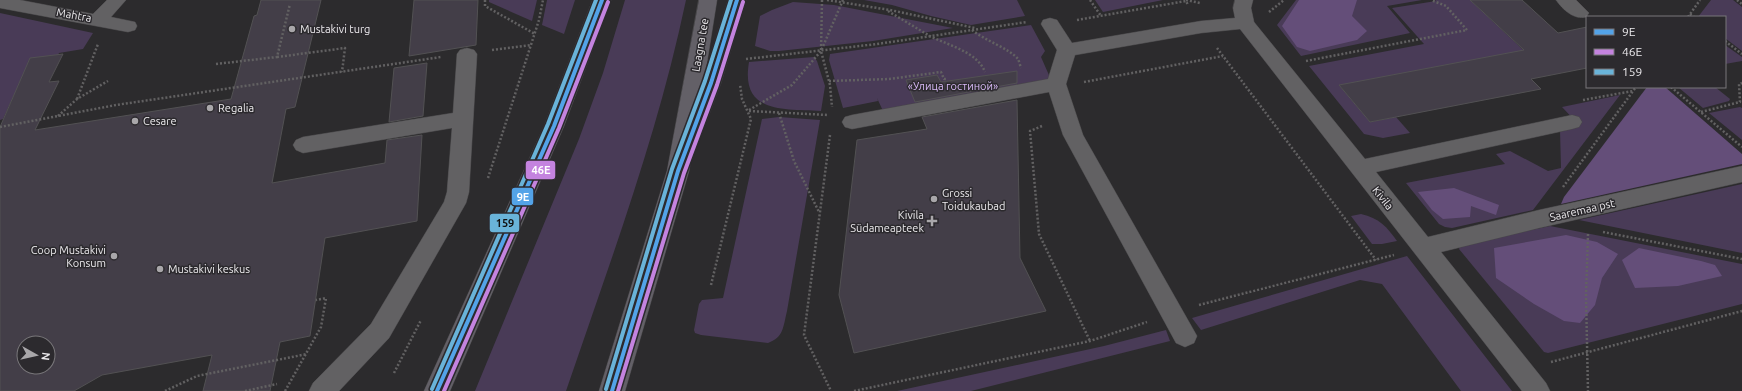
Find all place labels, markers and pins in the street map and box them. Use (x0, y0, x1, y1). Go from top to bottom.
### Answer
place label: Mustakivi turg (300, 23, 370, 35)
marker: Mustakivi turg (287, 24, 297, 34)
place label: Regalia (218, 102, 254, 114)
marker: Regalia (205, 103, 215, 113)
place label: Cesare (143, 115, 176, 127)
marker: Cesare (130, 116, 140, 126)
place label: Grossi Toidukaubad (942, 187, 1005, 212)
marker: Grossi Toidukaubad (929, 194, 939, 204)
place label: Kivila Südameapteek (850, 209, 924, 234)
marker: Kivila Südameapteek (927, 216, 937, 226)
place label: Coop Mustakivi Konsum (31, 244, 106, 269)
marker: Coop Mustakivi Konsum (109, 251, 119, 261)
place label: Mustakivi keskus (168, 263, 250, 275)
marker: Mustakivi keskus (155, 264, 165, 274)

